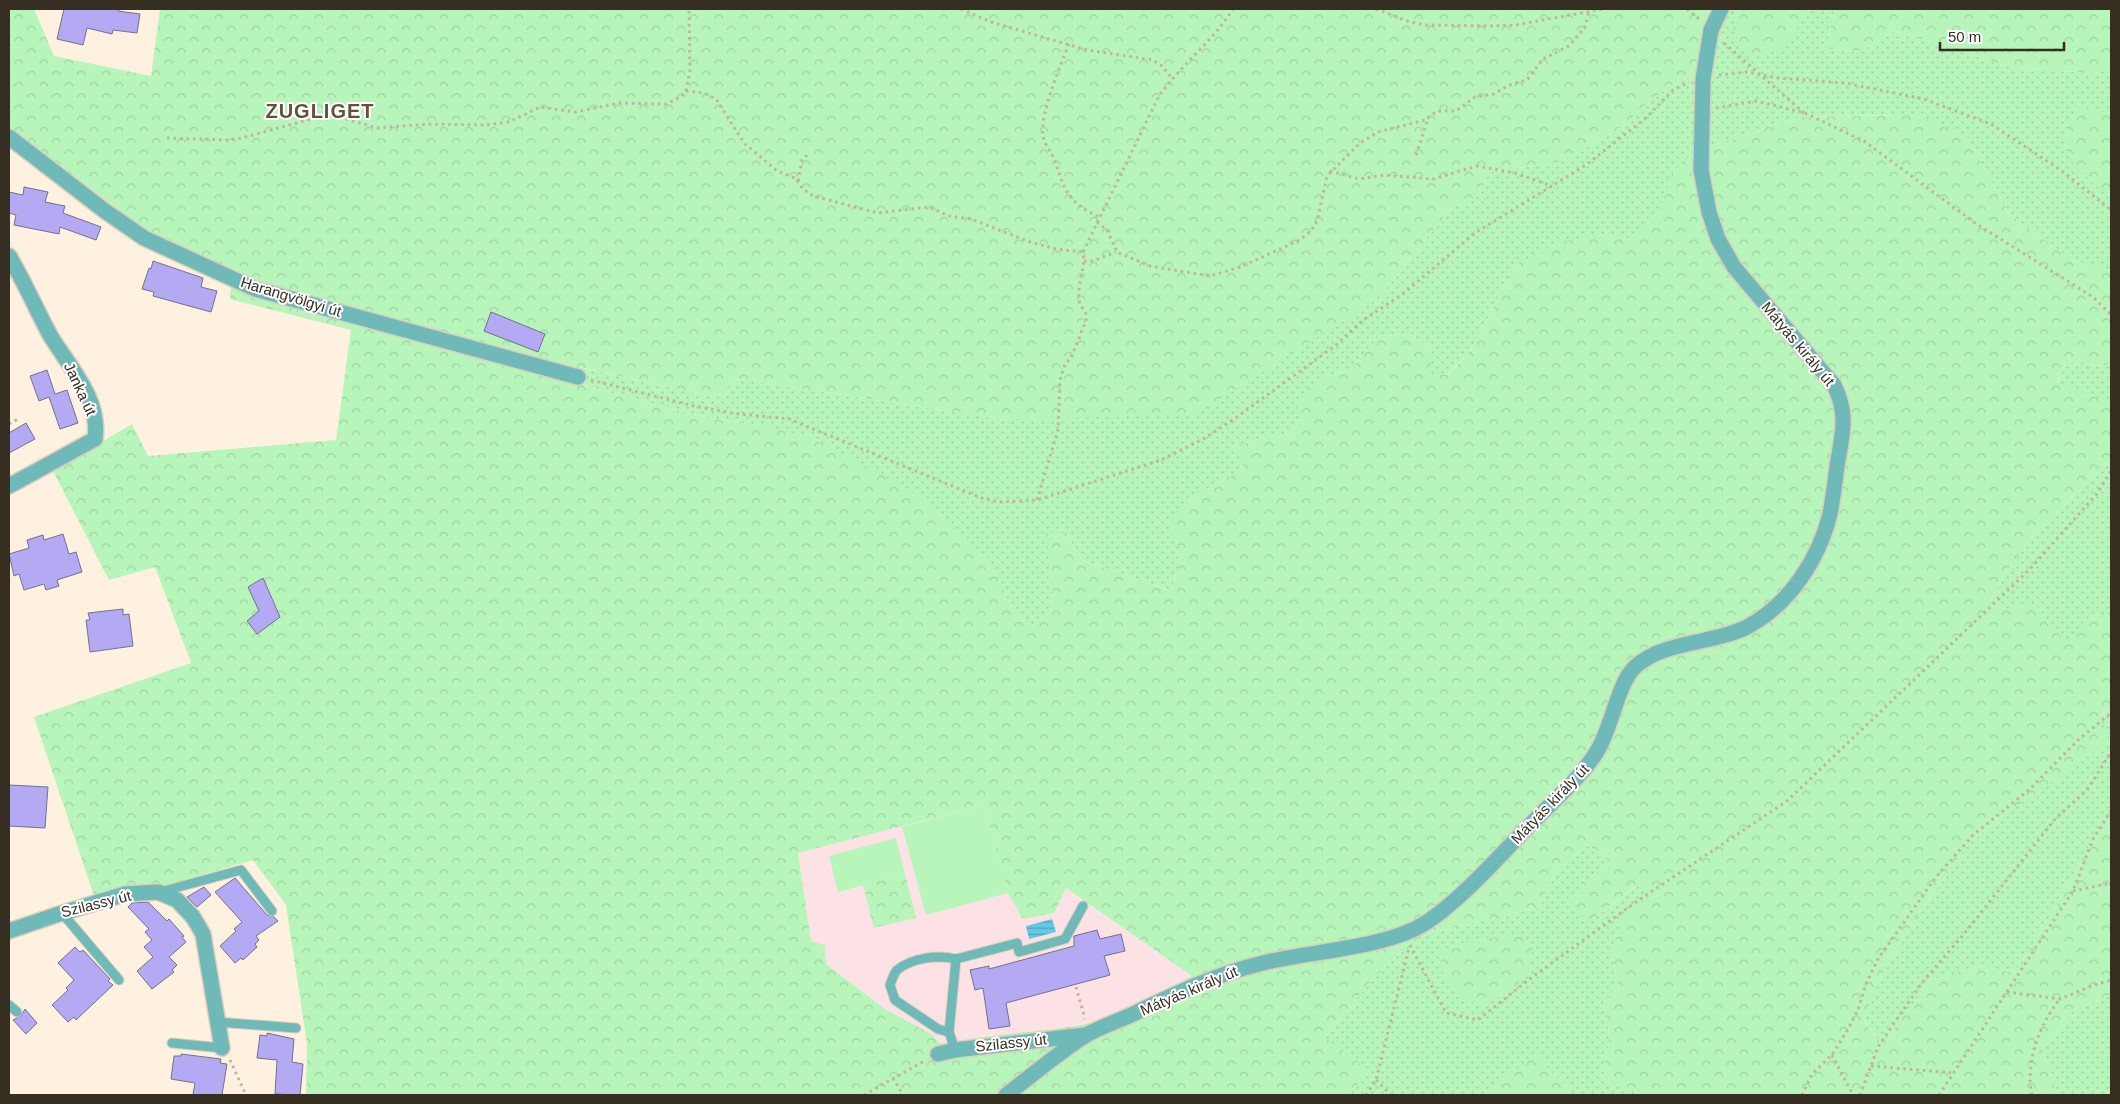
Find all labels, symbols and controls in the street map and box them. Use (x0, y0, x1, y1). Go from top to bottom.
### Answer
scale bar (1940, 20, 2064, 52)
text: 50 m (1948, 28, 1981, 45)
district label: ZUGLIGET (265, 100, 375, 122)
street label: Harangvölgyi út (239, 273, 344, 320)
street label: Mátyás király út (1758, 298, 1839, 390)
street label: Janka út (61, 359, 100, 419)
street label: Mátyás király út (1507, 760, 1593, 847)
street label: Szilassy út (59, 886, 134, 920)
street label: Mátyás király út (1138, 962, 1241, 1019)
street label: Szilassy út (974, 1030, 1048, 1055)

